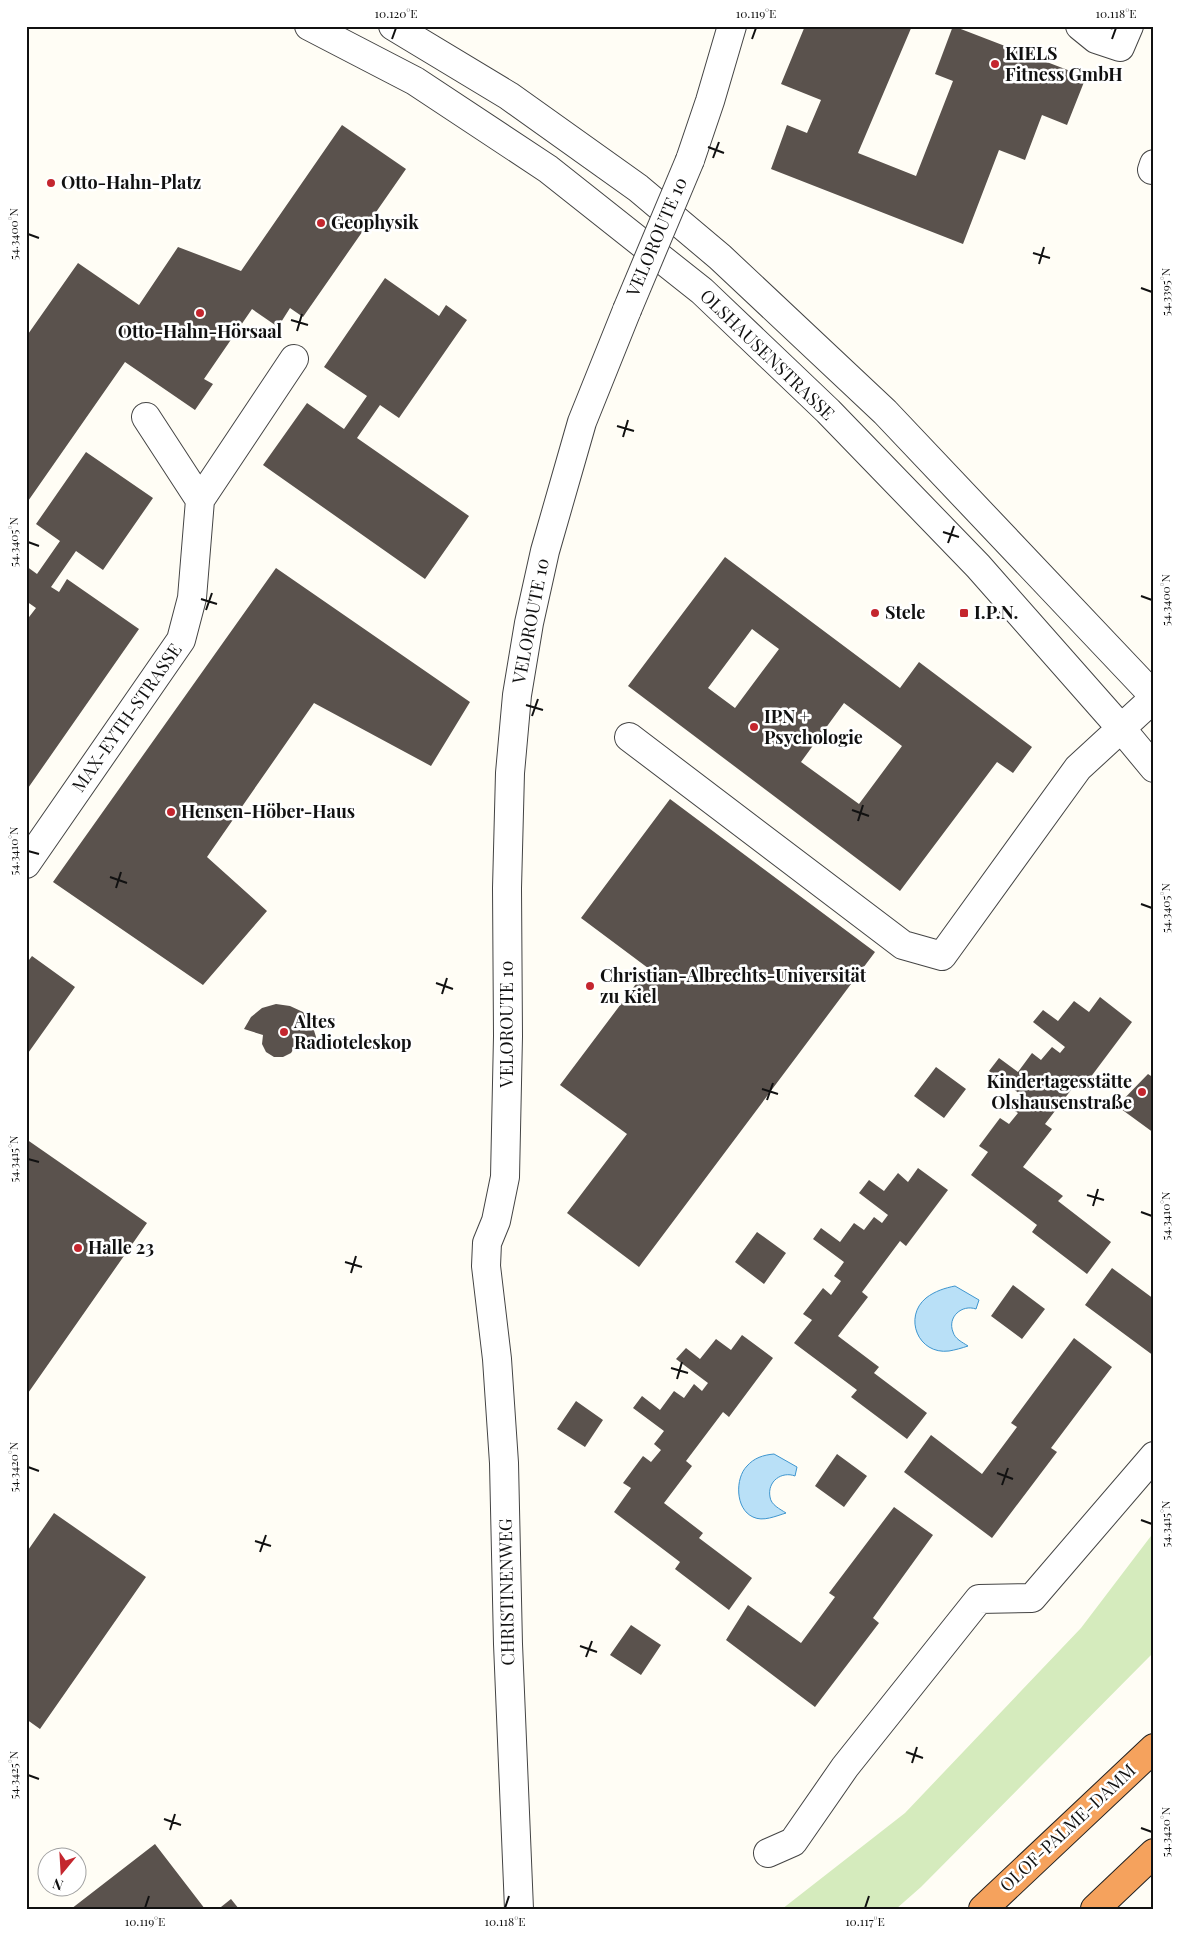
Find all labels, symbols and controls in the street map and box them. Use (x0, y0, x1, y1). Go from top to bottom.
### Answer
text: 10.120°E (375, 5, 417, 21)
text: 10.119°E (736, 5, 776, 21)
text: 10.118°E (1095, 5, 1137, 21)
place label: KIELS Fitness GmbH (1005, 41, 1123, 86)
marker: KIELS Fitness GmbH (989, 58, 1001, 70)
place label: Otto-Hahn-Platz (61, 170, 201, 194)
street label: VELOROUTE 10 (620, 173, 692, 301)
marker: Otto-Hahn-Platz (45, 177, 57, 189)
text: 54.3400°N (5, 208, 21, 260)
place label: Geophysik (331, 210, 419, 234)
marker: Geophysik (315, 217, 327, 229)
text: 54.3395°N (1157, 267, 1173, 316)
street label: OLSHAUSENSTRASSE (695, 284, 840, 425)
marker: Otto-Hahn-Hörsaal (194, 307, 206, 319)
place label: Otto-Hahn-Hörsaal (118, 319, 283, 343)
text: 54.3405°N (5, 517, 21, 567)
street label: VELOROUTE 10 (506, 556, 554, 687)
text: 54.3400°N (1157, 574, 1173, 626)
place label: Stele (885, 600, 925, 624)
place label: I.P.N. (974, 600, 1018, 624)
marker: Stele (869, 607, 881, 619)
marker: I.P.N. (958, 607, 970, 619)
street label: MAX-EYTH-STRASSE (66, 638, 187, 796)
place label: IPN + Psychologie (764, 704, 863, 749)
marker: IPN + Psychologie (748, 721, 760, 733)
place label: Hensen-Höber-Haus (181, 799, 355, 823)
marker: Hensen-Höber-Haus (165, 806, 177, 818)
text: 54.3410°N (5, 826, 21, 876)
text: 54.3405°N (1157, 883, 1173, 933)
street label: VELOROUTE 10 (494, 960, 518, 1089)
place label: Christian-Albrechts-Universität zu Kiel (600, 963, 867, 1008)
marker: Christian-Albrechts-Universität zu Kiel (584, 980, 596, 992)
place label: Altes Radioteleskop (293, 1009, 412, 1054)
marker: Altes Radioteleskop (278, 1026, 290, 1038)
place label: Kindertagesstätte Olshausenstraße (986, 1069, 1132, 1114)
marker: Kindertagesstätte Olshausenstraße (1136, 1086, 1148, 1098)
text: 54.3415°N (5, 1135, 21, 1182)
text: 54.3410°N (1157, 1191, 1173, 1241)
place label: Halle 23 (88, 1235, 154, 1259)
marker: Halle 23 (72, 1242, 84, 1254)
text: 54.3420°N (5, 1441, 21, 1492)
text: 54.3415°N (1157, 1500, 1173, 1547)
street label: CHRISTINENWEG (493, 1518, 519, 1666)
text: 54.3425°N (5, 1750, 21, 1799)
street label: OLOF-PALME-DAMM (994, 1758, 1140, 1897)
text: 54.3420°N (1157, 1806, 1173, 1857)
north arrow (38, 1848, 88, 1898)
text: N (50, 1874, 66, 1895)
text: 10.119°E (125, 1913, 165, 1929)
text: 10.118°E (484, 1913, 526, 1929)
text: 10.117°E (845, 1913, 885, 1929)

